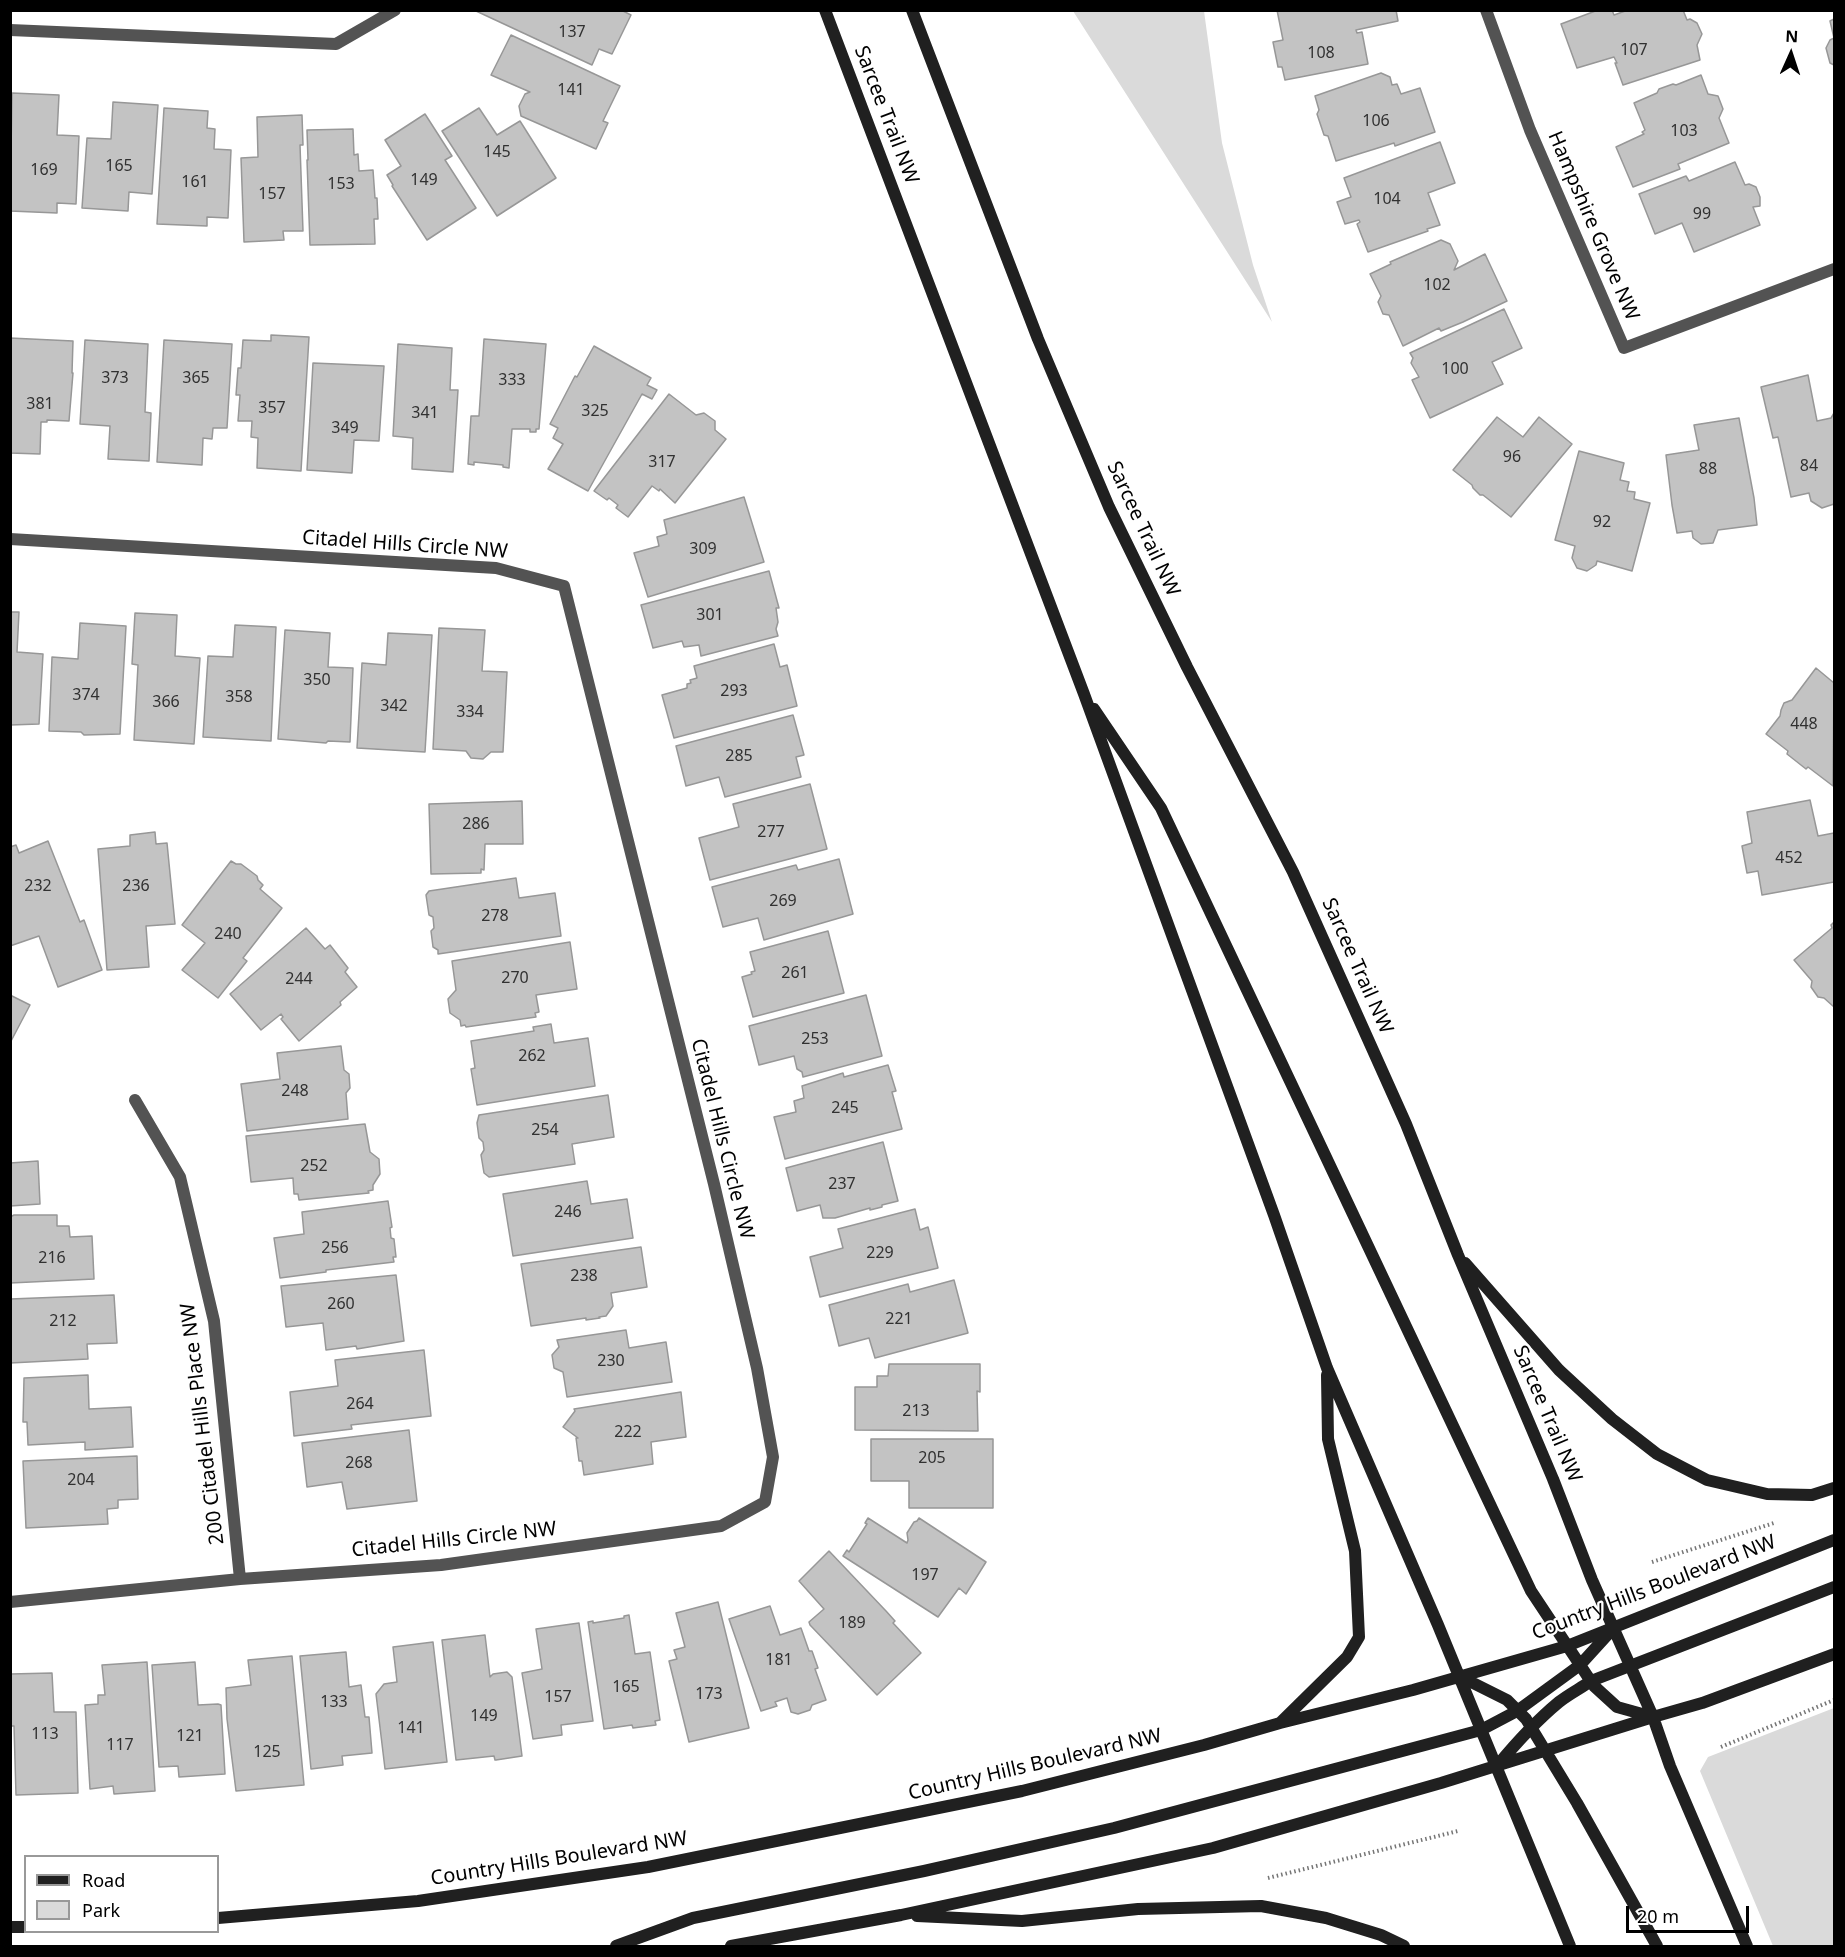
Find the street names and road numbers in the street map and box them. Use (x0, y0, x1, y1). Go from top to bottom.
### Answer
street label: Sarcee Trail NW (849, 43, 923, 187)
street label: Hampshire Grove NW (1542, 128, 1644, 324)
street label: Sarcee Trail NW (1101, 458, 1185, 600)
street label: Citadel Hills Circle NW (301, 526, 509, 564)
street label: Sarcee Trail NW (1316, 894, 1398, 1038)
street label: Citadel Hills Circle NW (685, 1036, 759, 1242)
street label: 200 Citadel Hills Place NW (176, 1302, 230, 1546)
street label: Sarcee Trail NW (1507, 1342, 1587, 1486)
street label: Citadel Hills Circle NW (350, 1517, 558, 1563)
street label: Country Hills Boulevard NW (1529, 1530, 1779, 1646)
street label: Country Hills Boulevard NW (906, 1724, 1164, 1806)
street label: Country Hills Boulevard NW (429, 1827, 689, 1891)

